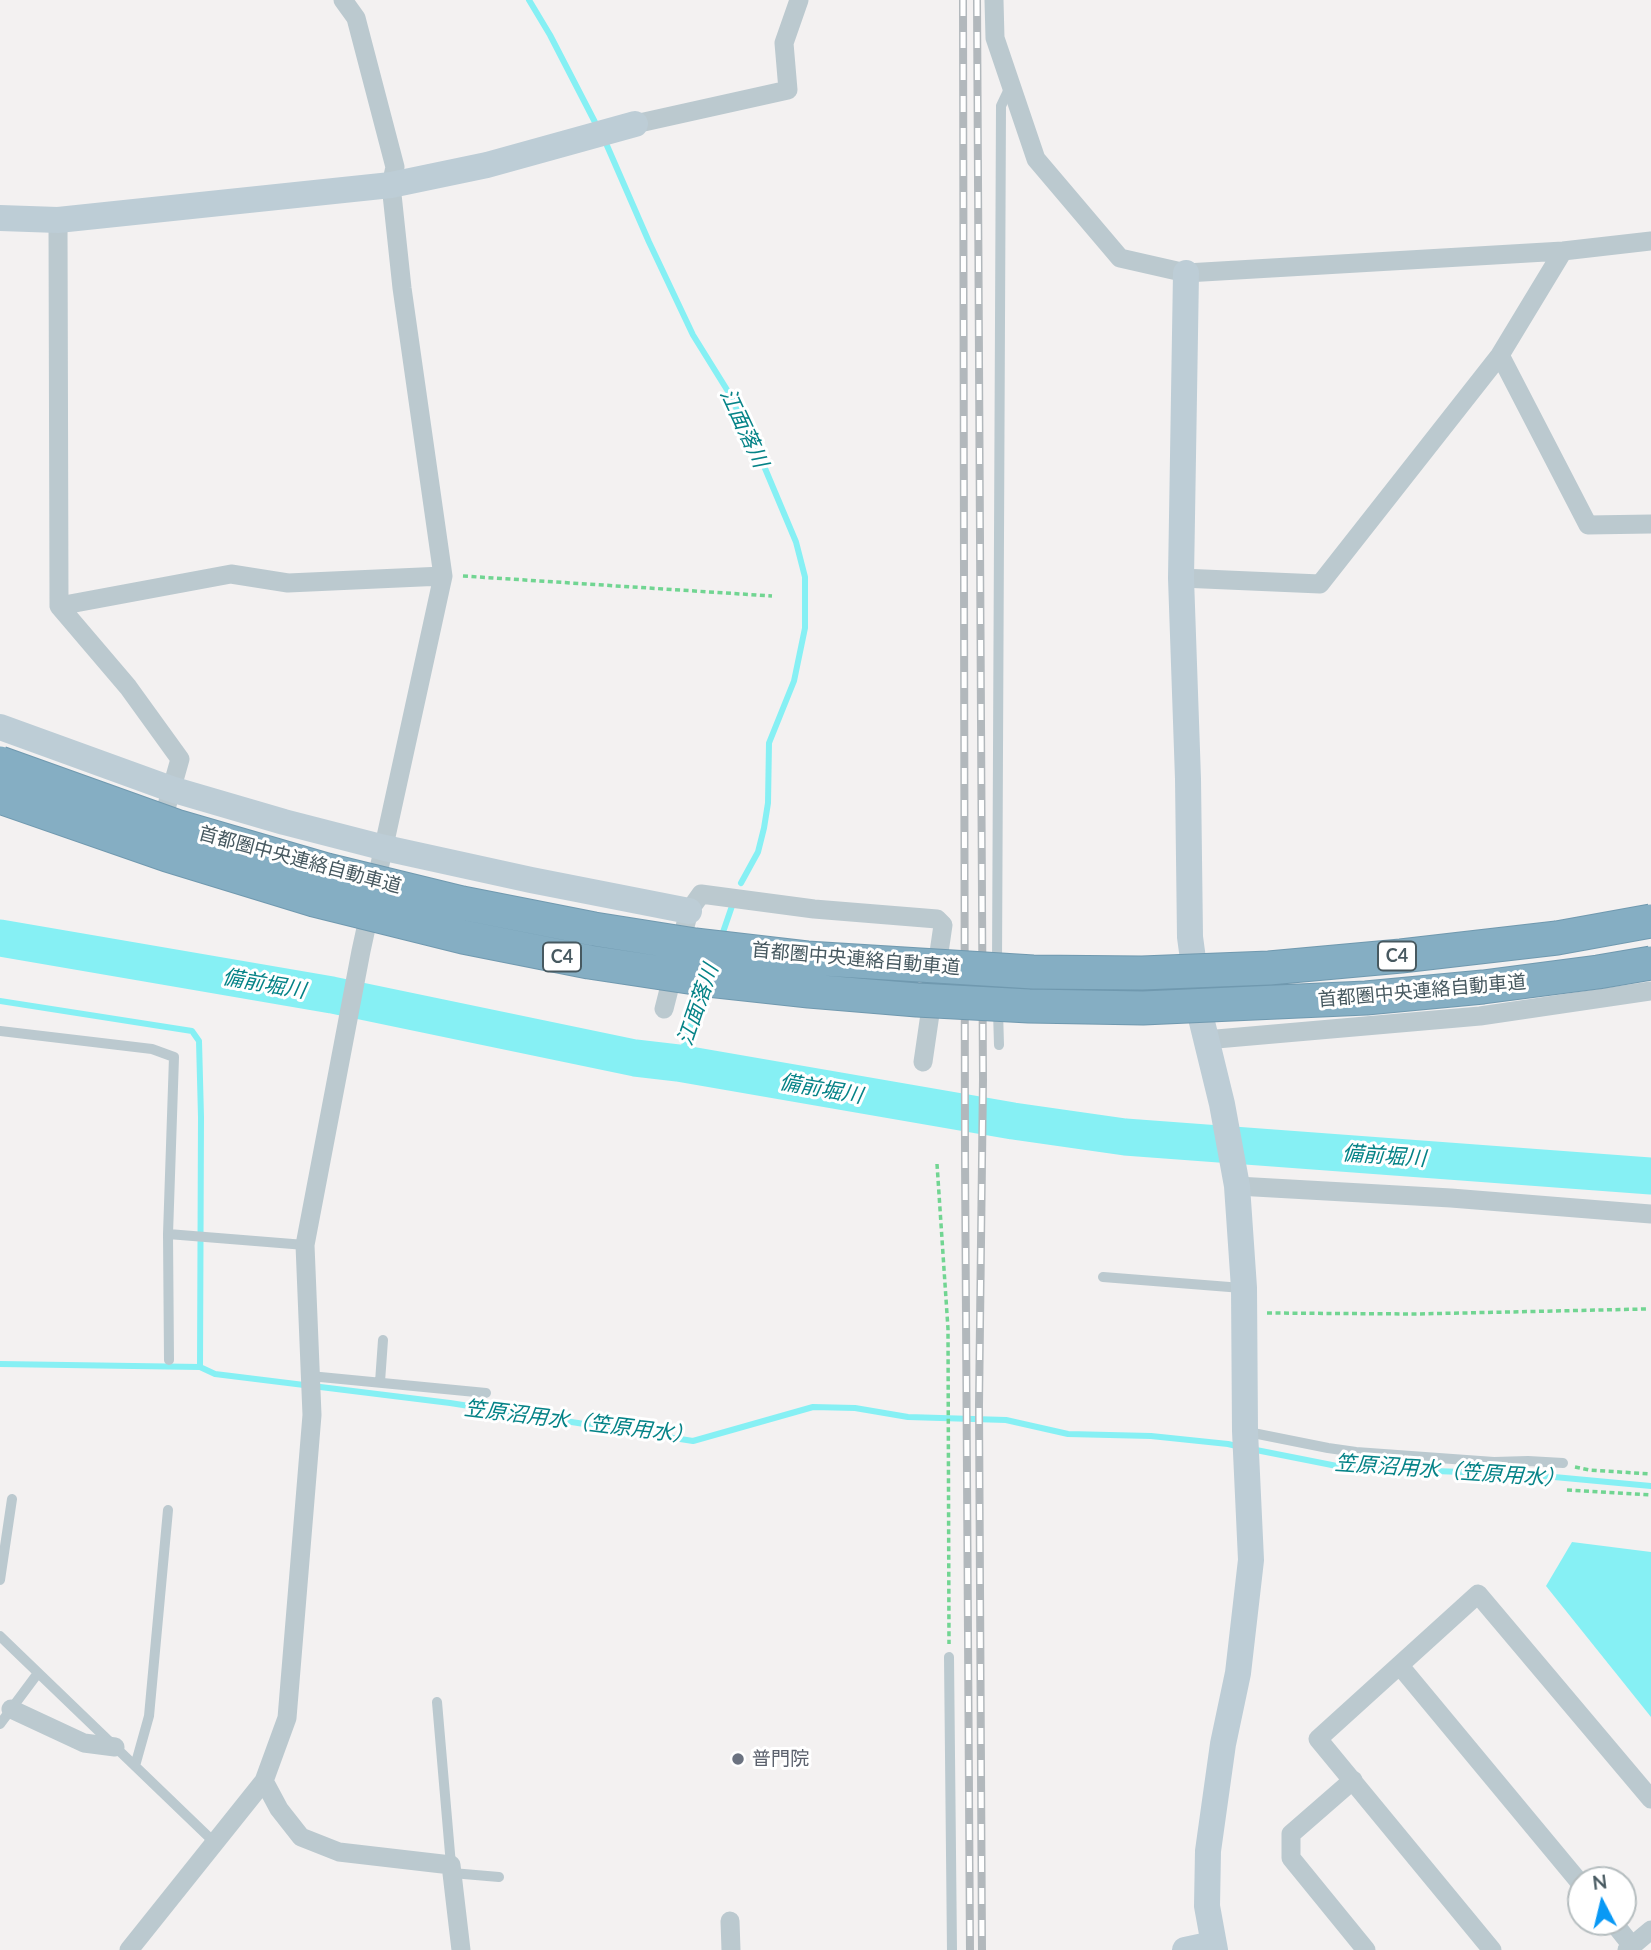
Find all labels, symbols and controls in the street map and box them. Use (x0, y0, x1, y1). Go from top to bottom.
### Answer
water label: 江面落川 (715, 385, 773, 471)
street label: 首都圏中央連絡自動車道 (196, 822, 404, 898)
street label: 首都圏中央連絡自動車道 (751, 939, 961, 979)
road number: C4 (543, 942, 581, 972)
road number: C4 (1378, 942, 1416, 971)
water label: 江面落川 (672, 961, 724, 1049)
water label: 備前堀川 (220, 964, 308, 1004)
street label: 首都圏中央連絡自動車道 (1317, 971, 1527, 1011)
water label: 備前堀川 (777, 1069, 865, 1109)
water label: 備前堀川 (1341, 1141, 1427, 1171)
water label: 笠原沼用水（笠原用水） (463, 1395, 695, 1449)
water label: 笠原沼用水（笠原用水） (1334, 1450, 1566, 1492)
place label: 普門院 (752, 1748, 809, 1770)
marker: 普門院 (730, 1751, 746, 1767)
north arrow (1567, 1866, 1637, 1936)
text: N (1591, 1869, 1608, 1894)

